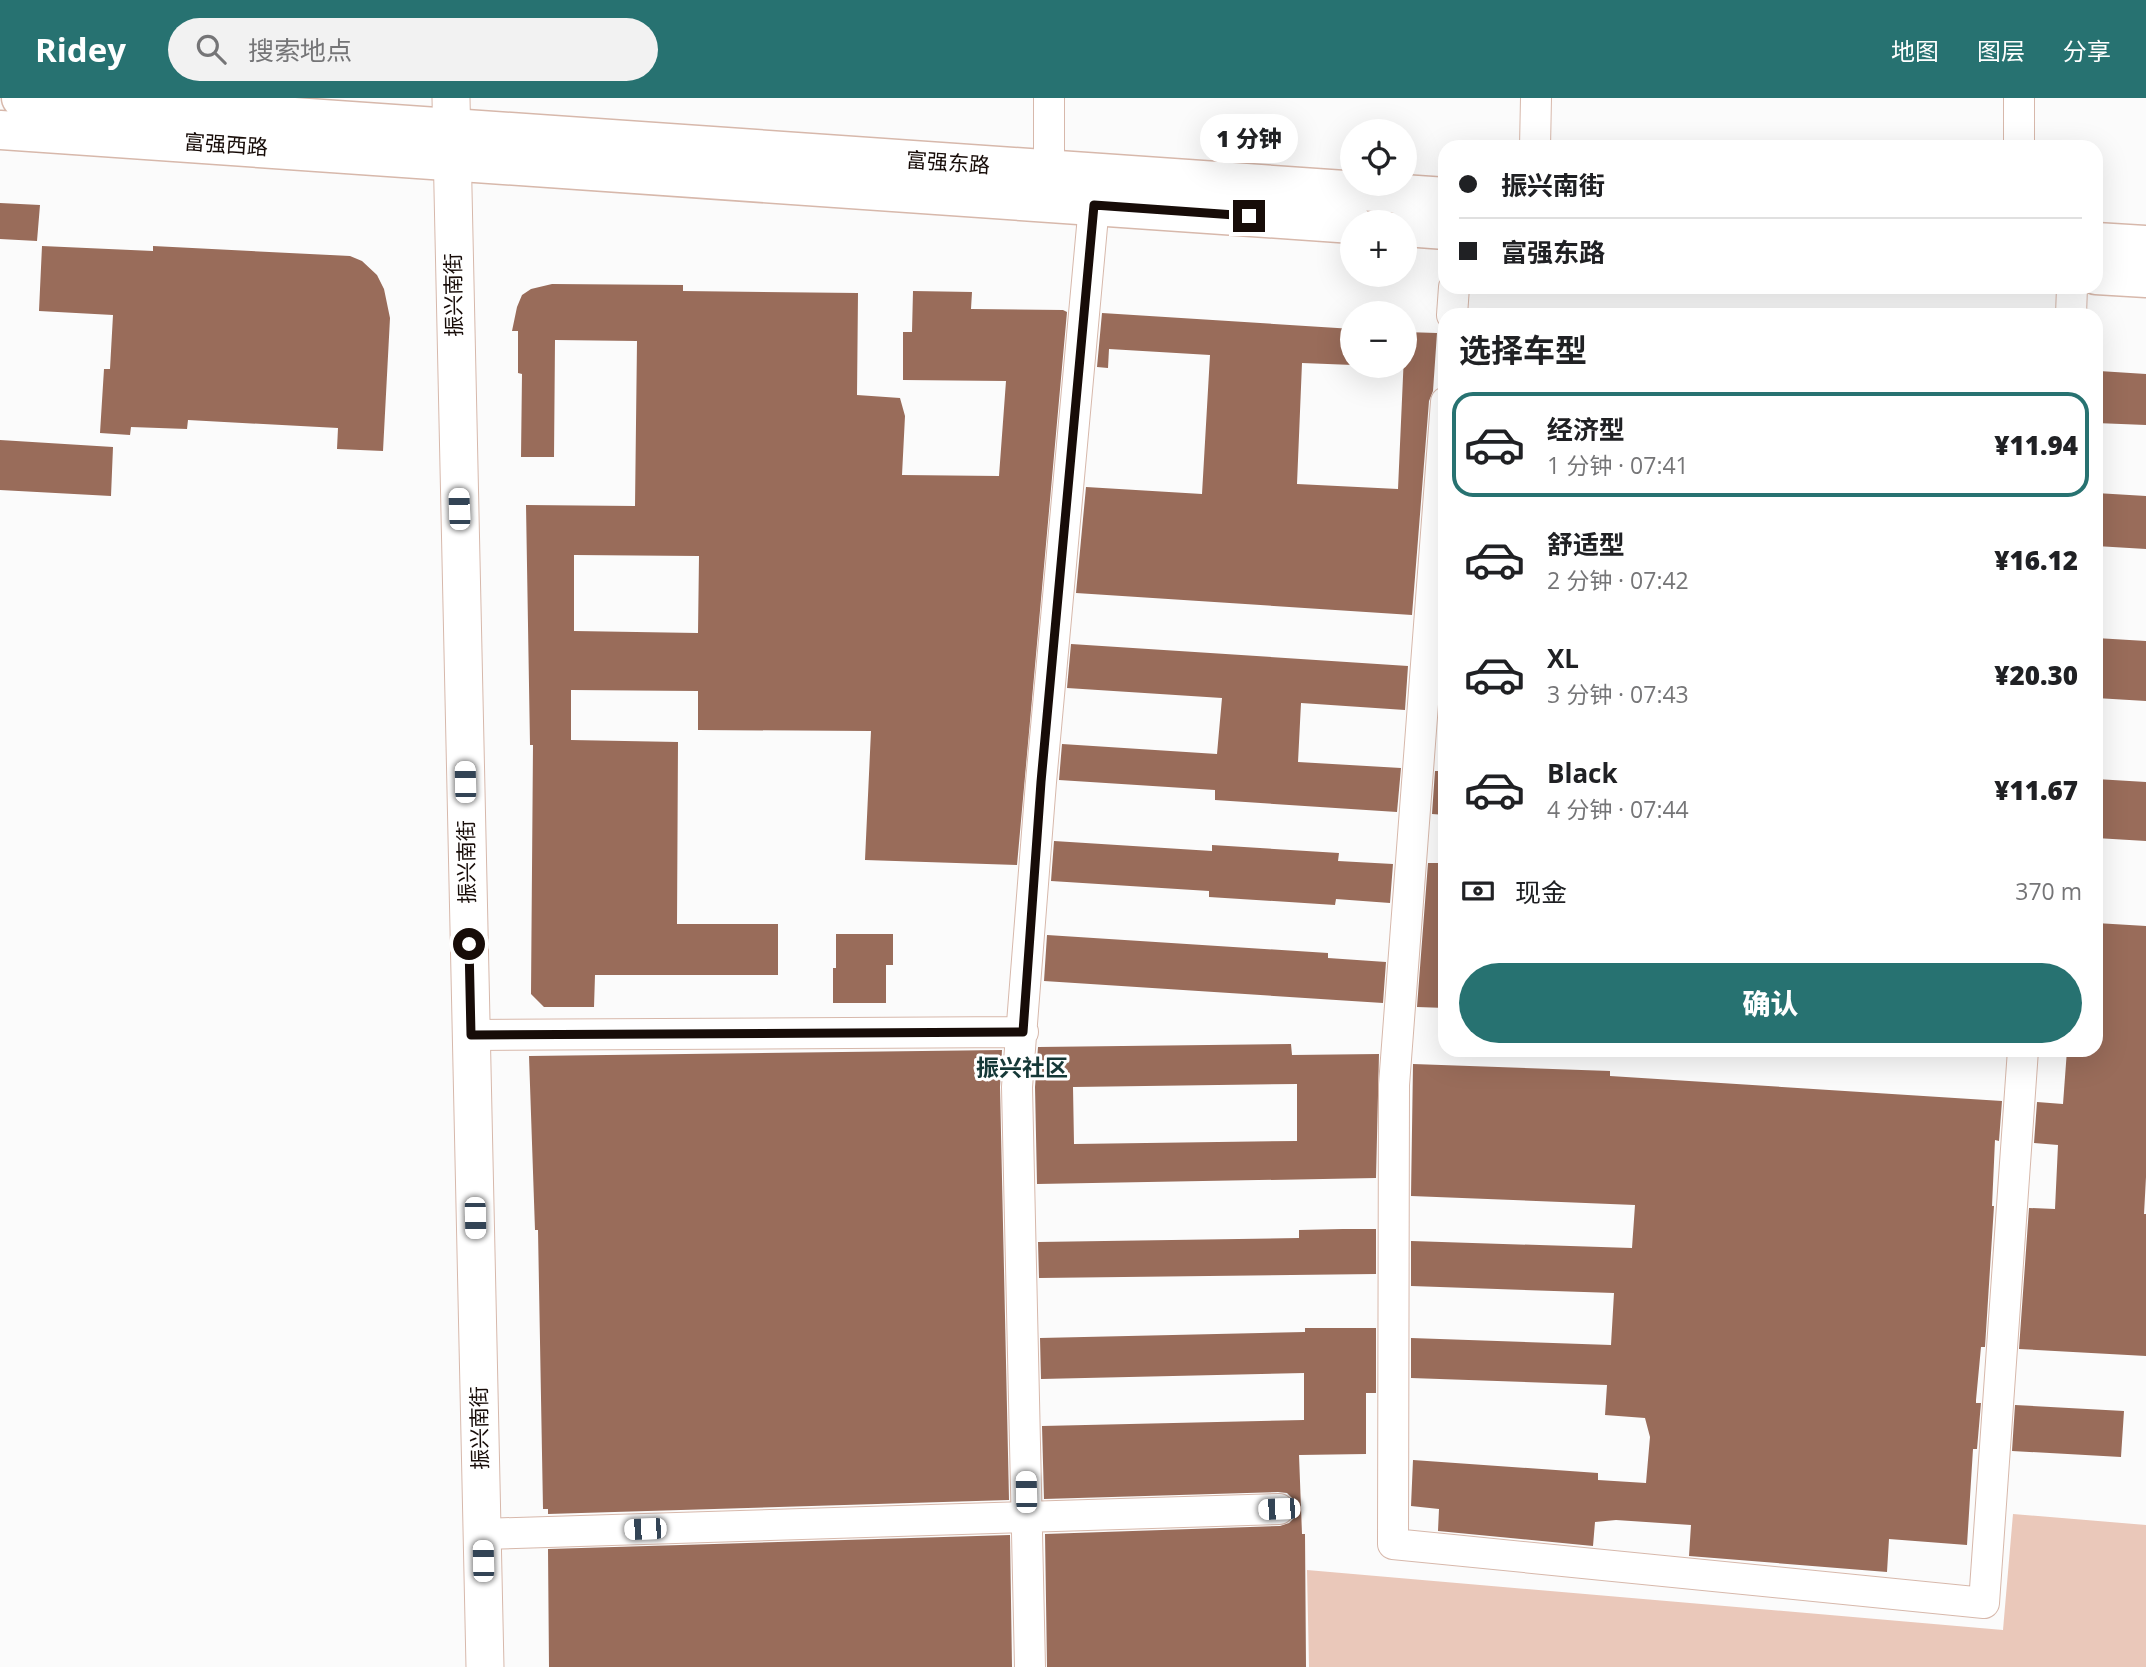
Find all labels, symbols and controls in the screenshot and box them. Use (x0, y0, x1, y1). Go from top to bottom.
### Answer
search box (168, 18, 658, 81)
text: Ridey (35, 27, 126, 72)
icon: search (192, 30, 230, 68)
text: 搜索地点 (248, 32, 352, 68)
text: 地图 (1891, 34, 1939, 67)
text: 图层 (1977, 34, 2025, 67)
text: 分享 (2063, 34, 2111, 67)
callout: 1 分钟 (1200, 115, 1298, 164)
map controls (1340, 119, 1417, 378)
button: locate (1340, 119, 1417, 196)
text: 1 分钟 (1216, 122, 1282, 154)
street label: 富强西路 (183, 127, 269, 161)
street label: 富强东路 (905, 145, 991, 179)
text: 振兴南街 (1501, 167, 1605, 203)
route end (1233, 200, 1265, 232)
button: + (1340, 210, 1417, 287)
text: 富强东路 (1501, 234, 1605, 270)
street label: 振兴南街 (438, 253, 468, 337)
button: − (1340, 301, 1417, 378)
text: 选择车型 (1459, 328, 1587, 371)
text: 经济型 (1547, 411, 1625, 447)
icon: car (1463, 413, 1526, 476)
text: ¥11.94 (1994, 427, 2078, 463)
text: 1 分钟 · 07:41 (1547, 449, 1689, 481)
car (448, 488, 471, 530)
text: 舒适型 (1547, 526, 1625, 562)
icon: car (1463, 528, 1526, 591)
text: ¥16.12 (1994, 542, 2078, 578)
text: 2 分钟 · 07:42 (1547, 564, 1689, 596)
text: XL (1547, 640, 1579, 676)
icon: car (1463, 643, 1526, 706)
text: ¥20.30 (1994, 657, 2078, 693)
text: 3 分钟 · 07:43 (1547, 678, 1689, 710)
text: Black (1547, 755, 1618, 791)
icon: car (1463, 758, 1526, 821)
car (455, 761, 476, 803)
text: ¥11.67 (1994, 772, 2078, 808)
text: 4 分钟 · 07:44 (1547, 793, 1689, 825)
street label: 振兴南街 (451, 820, 481, 904)
icon: cash (1459, 872, 1497, 910)
text: 现金 (1515, 874, 1567, 910)
text: 370 m (2015, 875, 2082, 907)
route start (453, 928, 485, 960)
button: 确认 (1459, 963, 2082, 1043)
district label: 振兴社区 (976, 1051, 1068, 1083)
car (465, 1197, 486, 1239)
street label: 振兴南街 (464, 1386, 494, 1470)
car (1016, 1471, 1037, 1513)
car (1258, 1498, 1301, 1520)
car (624, 1518, 667, 1540)
car (473, 1540, 494, 1582)

